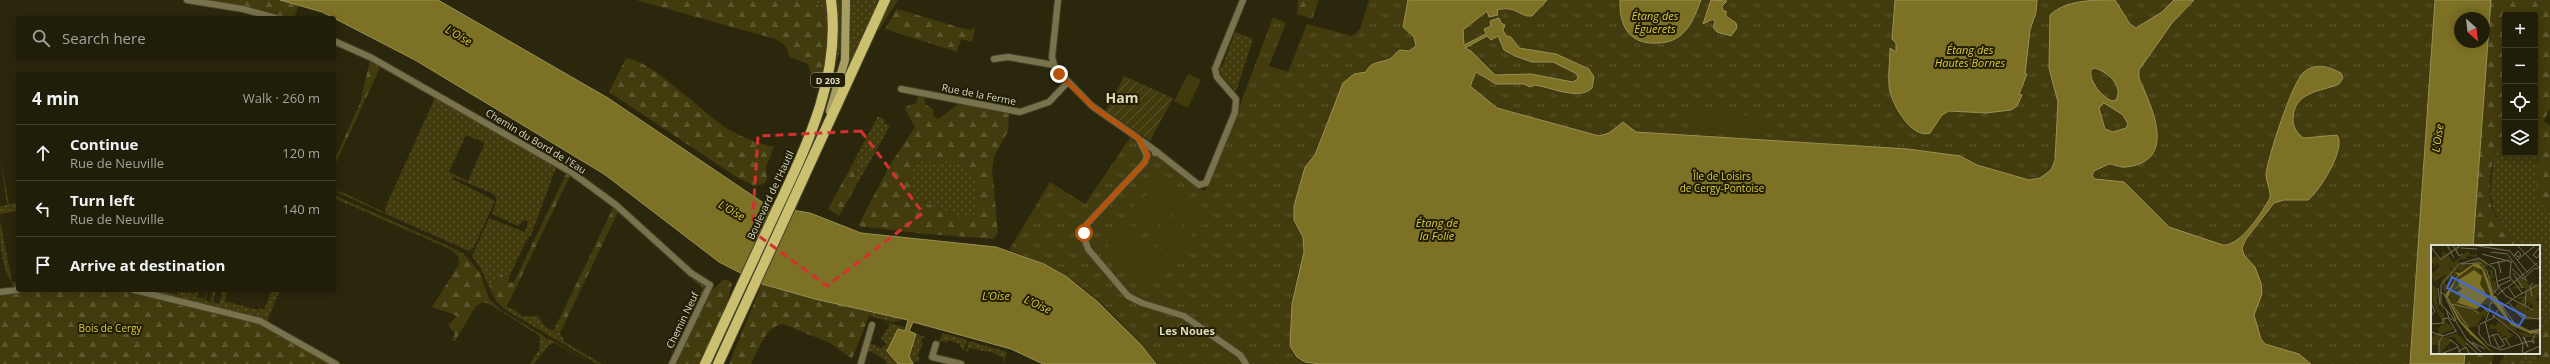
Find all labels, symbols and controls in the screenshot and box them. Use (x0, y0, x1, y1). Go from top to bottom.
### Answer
water label: Étang des Éguerets (1631, 8, 1679, 36)
north arrow (2454, 12, 2490, 48)
map controls (2502, 12, 2538, 156)
button: + (2502, 12, 2538, 48)
search box (16, 16, 336, 60)
water label: L'Oise (443, 21, 476, 49)
icon: search (30, 27, 52, 49)
text: Search here (62, 28, 146, 48)
water label: Étang des Hautes Bornes (1935, 42, 2005, 70)
button: − (2502, 48, 2538, 84)
route end (1050, 65, 1068, 83)
road number: D 203 (811, 73, 845, 87)
street label: Rue de la Ferme (941, 80, 1018, 108)
button: locate (2502, 84, 2538, 120)
text: 4 min (32, 87, 79, 110)
district label: Ham (1106, 88, 1138, 107)
text: Walk · 260 m (243, 89, 320, 107)
street label: Chemin du Bord de l'Eau (483, 105, 589, 177)
button: layers (2502, 120, 2538, 156)
water label: L'Oise (2427, 122, 2447, 153)
text: Continue (70, 134, 138, 154)
icon: ahead (32, 142, 54, 164)
text: 120 m (282, 144, 320, 162)
street label: Boulevard de l'Hautil (743, 148, 797, 242)
text: Rue de Neuville (70, 154, 164, 172)
park label: Île de Loisirs de Cergy-Pontoise (1680, 169, 1765, 195)
text: Turn left (70, 190, 135, 210)
water label: L'Oise (716, 196, 749, 224)
icon: left (32, 198, 54, 220)
text: 140 m (282, 200, 320, 218)
text: Rue de Neuville (70, 210, 164, 228)
water label: Étang de la Folie (1416, 215, 1459, 243)
route start (1075, 224, 1093, 242)
inset map (2431, 245, 2540, 354)
icon: arrive (32, 254, 54, 276)
text: Arrive at destination (70, 255, 225, 275)
water label: L’Oise (982, 288, 1011, 303)
street label: Chemin Neuf (662, 289, 702, 351)
water label: L'Oise (1022, 291, 1055, 317)
park label: Bois de Cergy (78, 321, 143, 335)
district label: Les Noues (1159, 323, 1216, 338)

